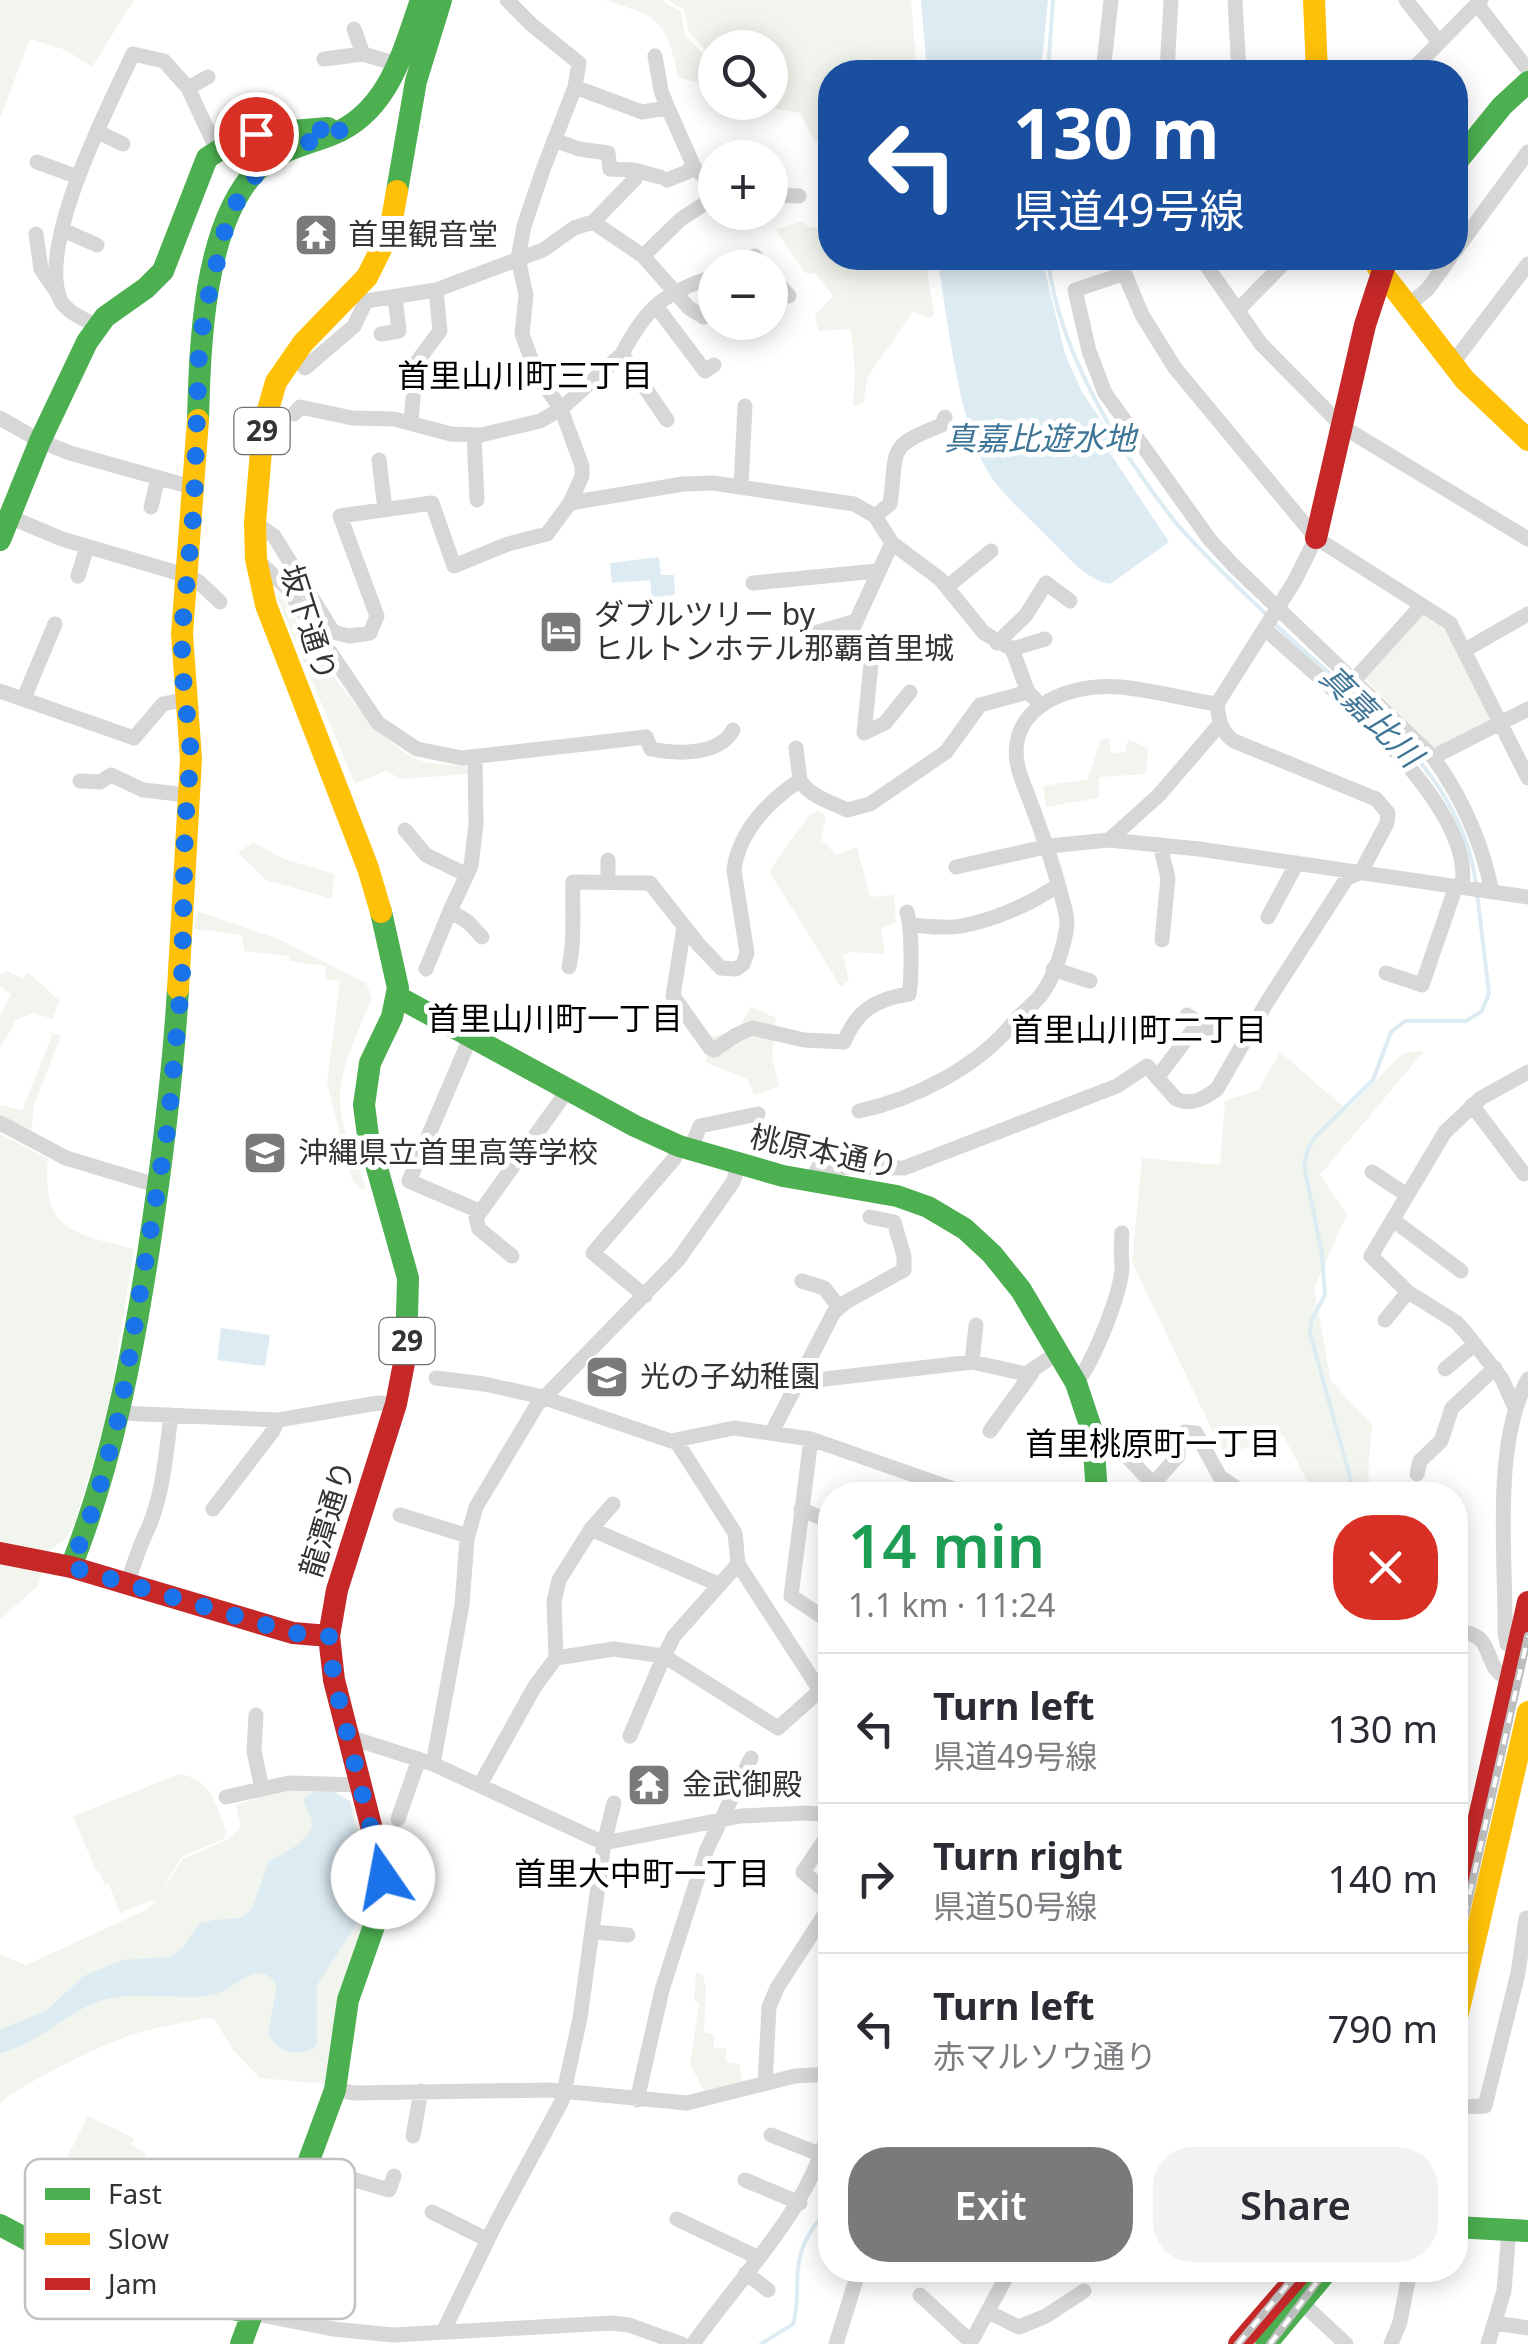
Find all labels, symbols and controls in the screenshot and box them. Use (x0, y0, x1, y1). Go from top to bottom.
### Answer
map controls (698, 30, 788, 340)
button: search (698, 30, 788, 120)
text: 130 m (1013, 84, 1220, 180)
pin (214, 92, 299, 177)
icon: left (848, 100, 978, 230)
icon: arrive (229, 107, 284, 162)
button: + (698, 140, 788, 230)
text: 県道49号線 (1013, 179, 1244, 240)
temple icon: 首里観音堂 (293, 212, 339, 258)
place label: 首里観音堂 (348, 213, 498, 254)
button: − (698, 250, 788, 340)
district label: 首里山川町三丁目 (397, 353, 653, 396)
road number: 29 (234, 408, 290, 454)
water label: 真嘉比遊水地 (944, 416, 1139, 459)
street label: 坂下通り (271, 559, 347, 686)
place label: ダブルツリー by ヒルトンホテル那覇首里城 (594, 593, 954, 668)
hotel icon: ダブルツリー by ヒルトンホテル那覇首里城 (538, 609, 584, 655)
water label: 真嘉比川 (1312, 654, 1435, 778)
district label: 首里山川町一丁目 (427, 996, 683, 1039)
district label: 首里山川町二丁目 (1011, 1007, 1267, 1050)
street label: 桃原本通り (747, 1115, 902, 1186)
school or university icon: 沖縄県立首里高等学校 (242, 1130, 288, 1176)
place label: 沖縄県立首里高等学校 (298, 1131, 598, 1172)
road number: 29 (380, 1318, 434, 1364)
school or university icon: 光の子幼稚園 (584, 1354, 630, 1400)
place label: 光の子幼稚園 (640, 1355, 820, 1396)
district label: 首里桃原町一丁目 (1025, 1421, 1281, 1464)
street label: 龍潭通り (289, 1455, 364, 1582)
text: 14 min (848, 1504, 1045, 1586)
button: close (1333, 1515, 1438, 1620)
text: 1.1 km · 11:24 (848, 1583, 1056, 1626)
text: Turn left (933, 1679, 1095, 1731)
icon: left (848, 1701, 903, 1756)
text: 130 m (1327, 1702, 1438, 1754)
text: 県道49号線 (933, 1734, 1098, 1777)
temple icon: 金武御殿 (626, 1762, 672, 1808)
place label: 金武御殿 (682, 1763, 802, 1804)
position arrow (331, 1825, 435, 1929)
text: Turn right (933, 1829, 1123, 1881)
district label: 首里大中町一丁目 (514, 1851, 770, 1894)
icon: right (848, 1851, 903, 1906)
text: 140 m (1327, 1852, 1438, 1904)
text: 県道50号線 (933, 1884, 1098, 1927)
text: Turn left (933, 1979, 1095, 2031)
icon: left (848, 2001, 903, 2056)
text: 790 m (1327, 2002, 1438, 2054)
text: 赤マルソウ通り (933, 2034, 1157, 2077)
button: Exit (848, 2147, 1133, 2262)
button: Share (1153, 2147, 1438, 2262)
legend (25, 2159, 355, 2319)
text: Fast (108, 2174, 162, 2212)
text: Slow (108, 2219, 169, 2257)
text: Jam (105, 2264, 158, 2302)

